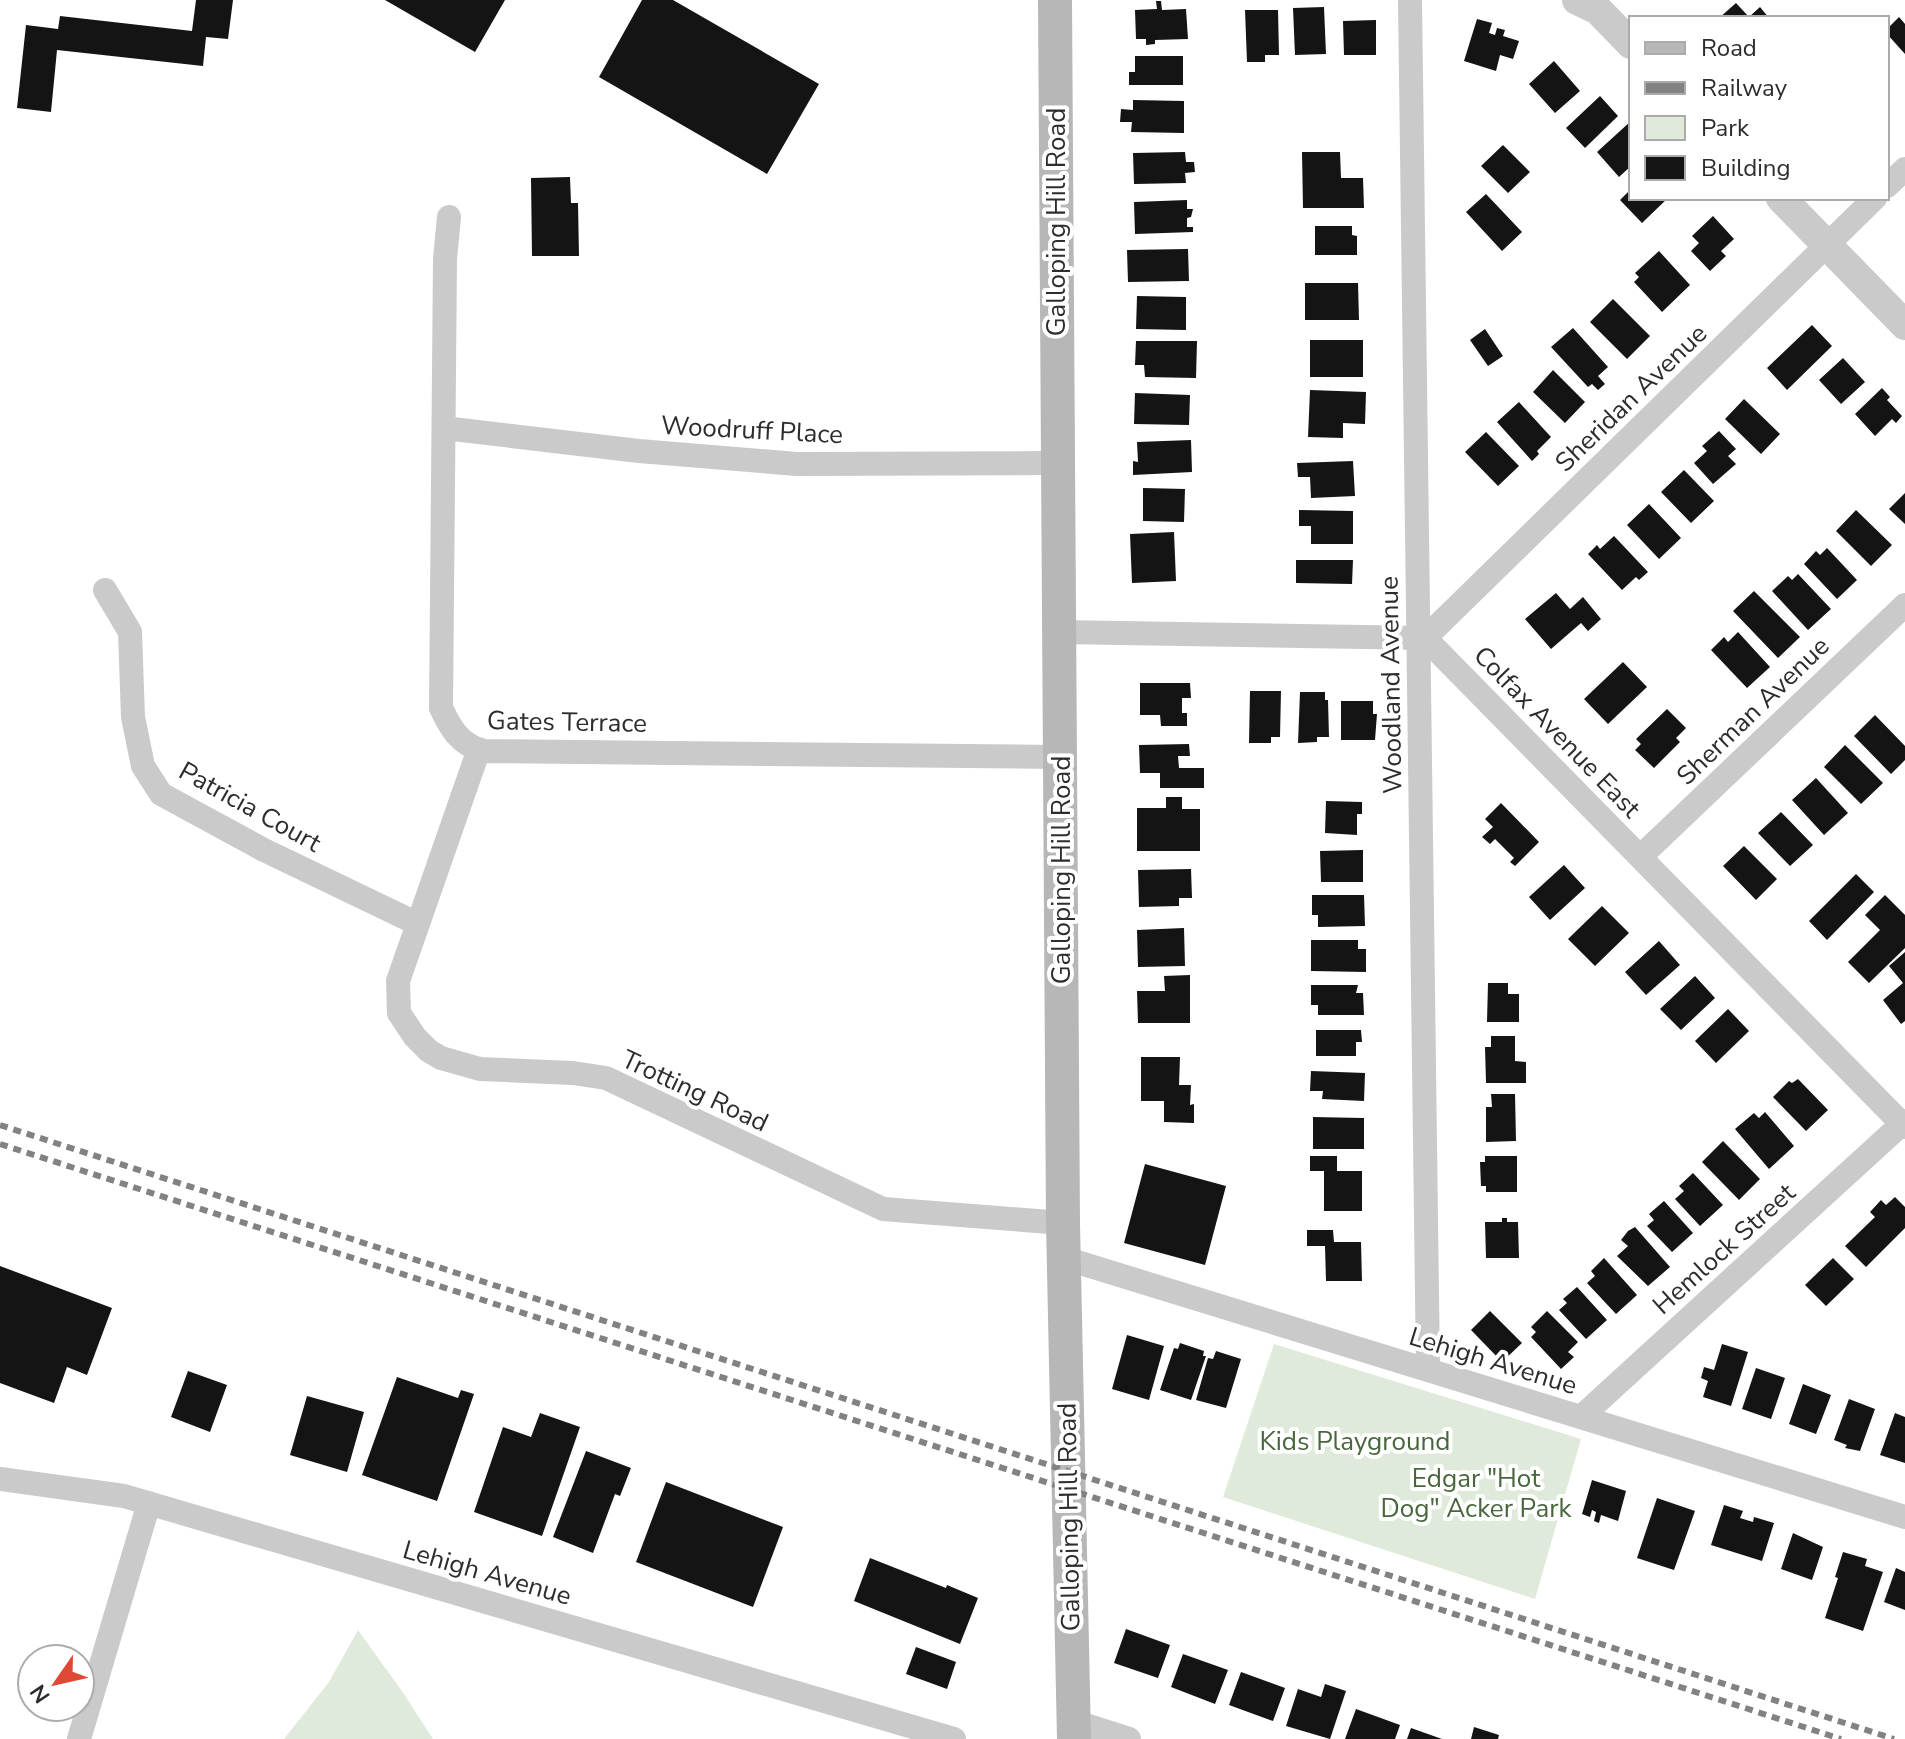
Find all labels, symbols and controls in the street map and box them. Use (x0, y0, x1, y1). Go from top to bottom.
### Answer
legend (1629, 16, 1889, 200)
text: Road (1701, 32, 1757, 64)
text: Railway (1701, 72, 1788, 104)
street label: Galloping Hill Road (1039, 108, 1074, 336)
text: Park (1701, 112, 1750, 144)
text: Building (1701, 152, 1791, 184)
street label: Sheridan Avenue (1547, 316, 1715, 480)
street label: Woodruff Place (660, 408, 844, 452)
street label: Woodland Avenue (1372, 576, 1410, 794)
street label: Sherman Avenue (1669, 629, 1837, 793)
street label: Colfax Avenue East (1466, 638, 1649, 826)
street label: Gates Terrace (487, 703, 647, 741)
street label: Patricia Court (173, 754, 328, 861)
street label: Galloping Hill Road (1044, 756, 1079, 984)
street label: Trotting Road (616, 1042, 774, 1140)
street label: Hemlock Street (1645, 1175, 1803, 1322)
street label: Lehigh Avenue (1405, 1319, 1581, 1403)
street label: Galloping Hill Road (1050, 1402, 1088, 1632)
park label: Kids Playground (1260, 1424, 1450, 1459)
park label: Edgar "Hot Dog" Acker Park (1380, 1461, 1573, 1526)
street label: Lehigh Avenue (399, 1532, 575, 1614)
north arrow (16, 1643, 96, 1723)
text: N (23, 1678, 57, 1709)

